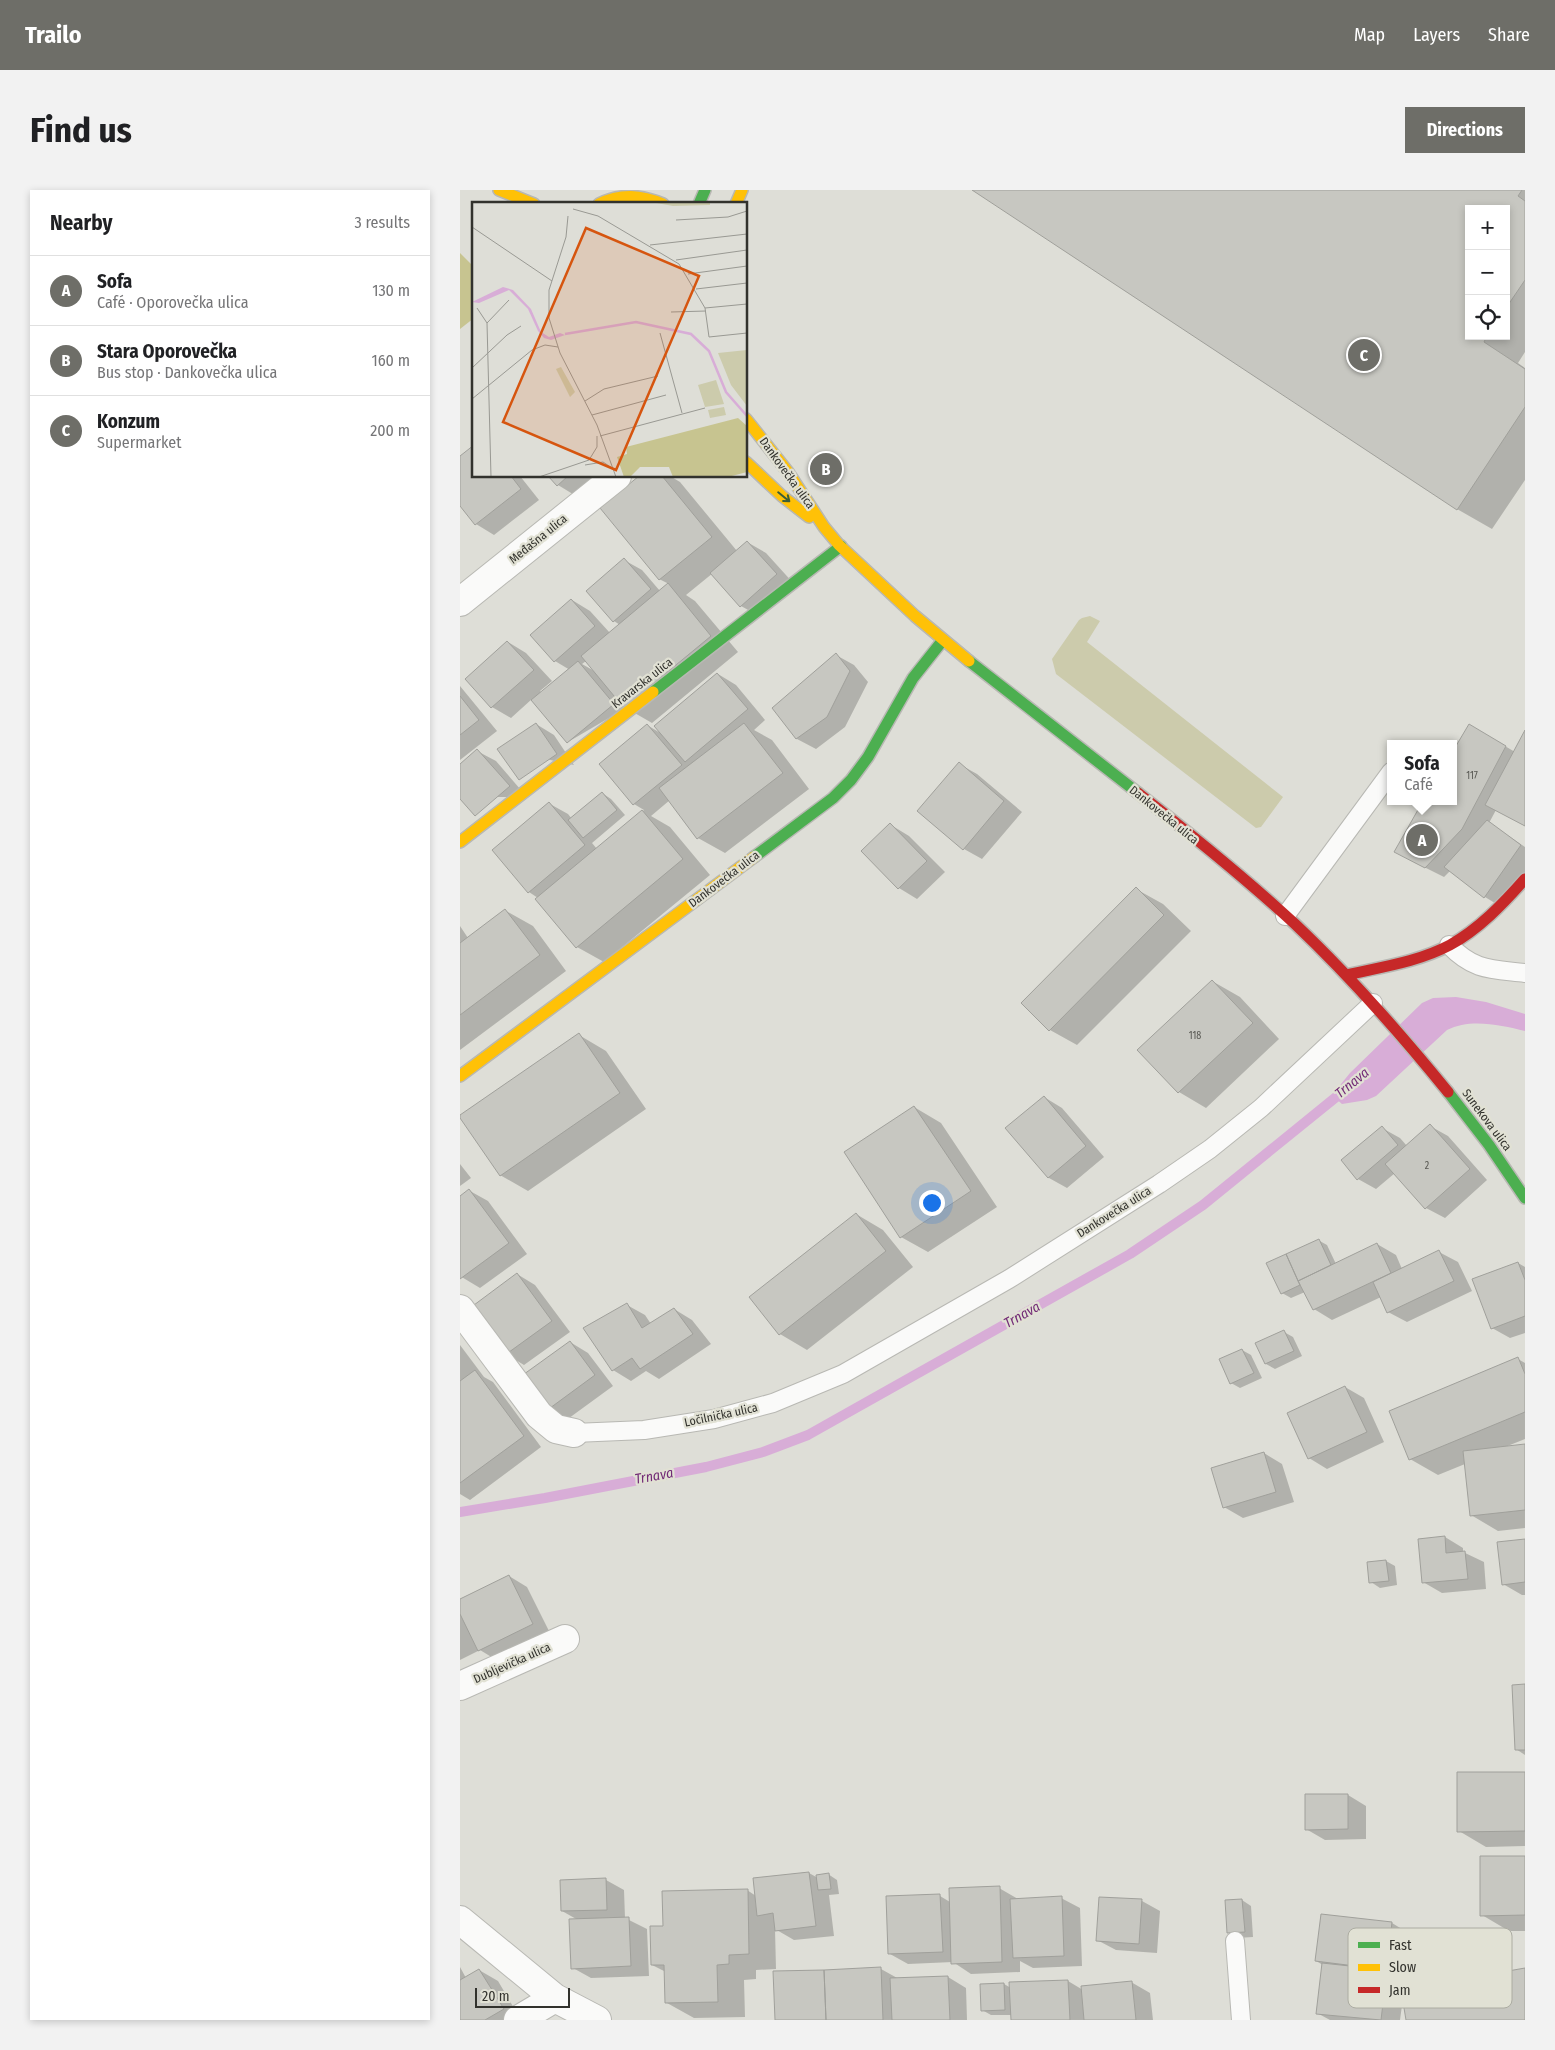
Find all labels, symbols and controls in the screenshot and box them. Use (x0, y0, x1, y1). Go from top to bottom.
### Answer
text: Trailo (25, 21, 82, 49)
text: Map (1354, 24, 1385, 46)
text: Layers (1413, 24, 1460, 46)
text: Share (1488, 24, 1530, 46)
button: Directions (1405, 107, 1525, 153)
text: Find us (30, 109, 132, 151)
inset map (472, 202, 748, 478)
map controls (1465, 205, 1510, 340)
button: + (1465, 205, 1510, 250)
text: Nearby (50, 210, 112, 236)
text: 3 results (354, 213, 410, 232)
button: − (1465, 250, 1510, 295)
text: Sofa (97, 270, 132, 293)
text: A (62, 281, 70, 300)
text: 130 m (372, 281, 410, 300)
text: Café · Oporovečka ulica (97, 293, 249, 312)
button: locate (1465, 295, 1510, 340)
pin: C (1348, 336, 1380, 374)
text: Stara Oporovečka (97, 340, 237, 363)
text: B (62, 351, 70, 370)
text: 160 m (371, 351, 410, 370)
text: Bus stop · Dankovečka ulica (97, 363, 277, 382)
text: Konzum (97, 410, 160, 433)
text: C (62, 421, 70, 440)
text: 200 m (370, 421, 410, 440)
text: Supermarket (97, 433, 181, 452)
street label: Dankovečka ulica (756, 435, 818, 511)
pin: B (810, 450, 842, 488)
one-way arrow (777, 492, 790, 503)
street label: Međašna ulica (506, 511, 570, 567)
street label: Kravarska ulica (609, 655, 675, 711)
popup (1387, 740, 1457, 805)
text: Sofa (1404, 752, 1440, 775)
house number: 117 (1466, 770, 1478, 782)
text: Café (1404, 775, 1433, 794)
street label: Dankovečka ulica (1127, 783, 1201, 847)
pin: A (1406, 821, 1438, 859)
street label: Dankovečka ulica (686, 848, 762, 910)
house number: 118 (1189, 1030, 1201, 1042)
water label: Trnava (1332, 1064, 1372, 1102)
street label: Sunekova ulica (1459, 1086, 1515, 1154)
house number: 2 (1425, 1160, 1430, 1172)
street label: Dankovečka ulica (1074, 1184, 1154, 1240)
your location (919, 1190, 945, 1216)
water label: Trnava (1001, 1298, 1043, 1332)
street label: Ločilnička ulica (683, 1400, 759, 1430)
water label: Trnava (633, 1464, 675, 1488)
street label: Dubljevička ulica (471, 1640, 553, 1686)
legend (1348, 1928, 1512, 2008)
text: Fast (1389, 1937, 1412, 1954)
text: Slow (1389, 1959, 1416, 1976)
text: Jam (1389, 1982, 1410, 1999)
scale bar (475, 1985, 570, 2008)
text: 20 m (482, 1988, 510, 2005)

